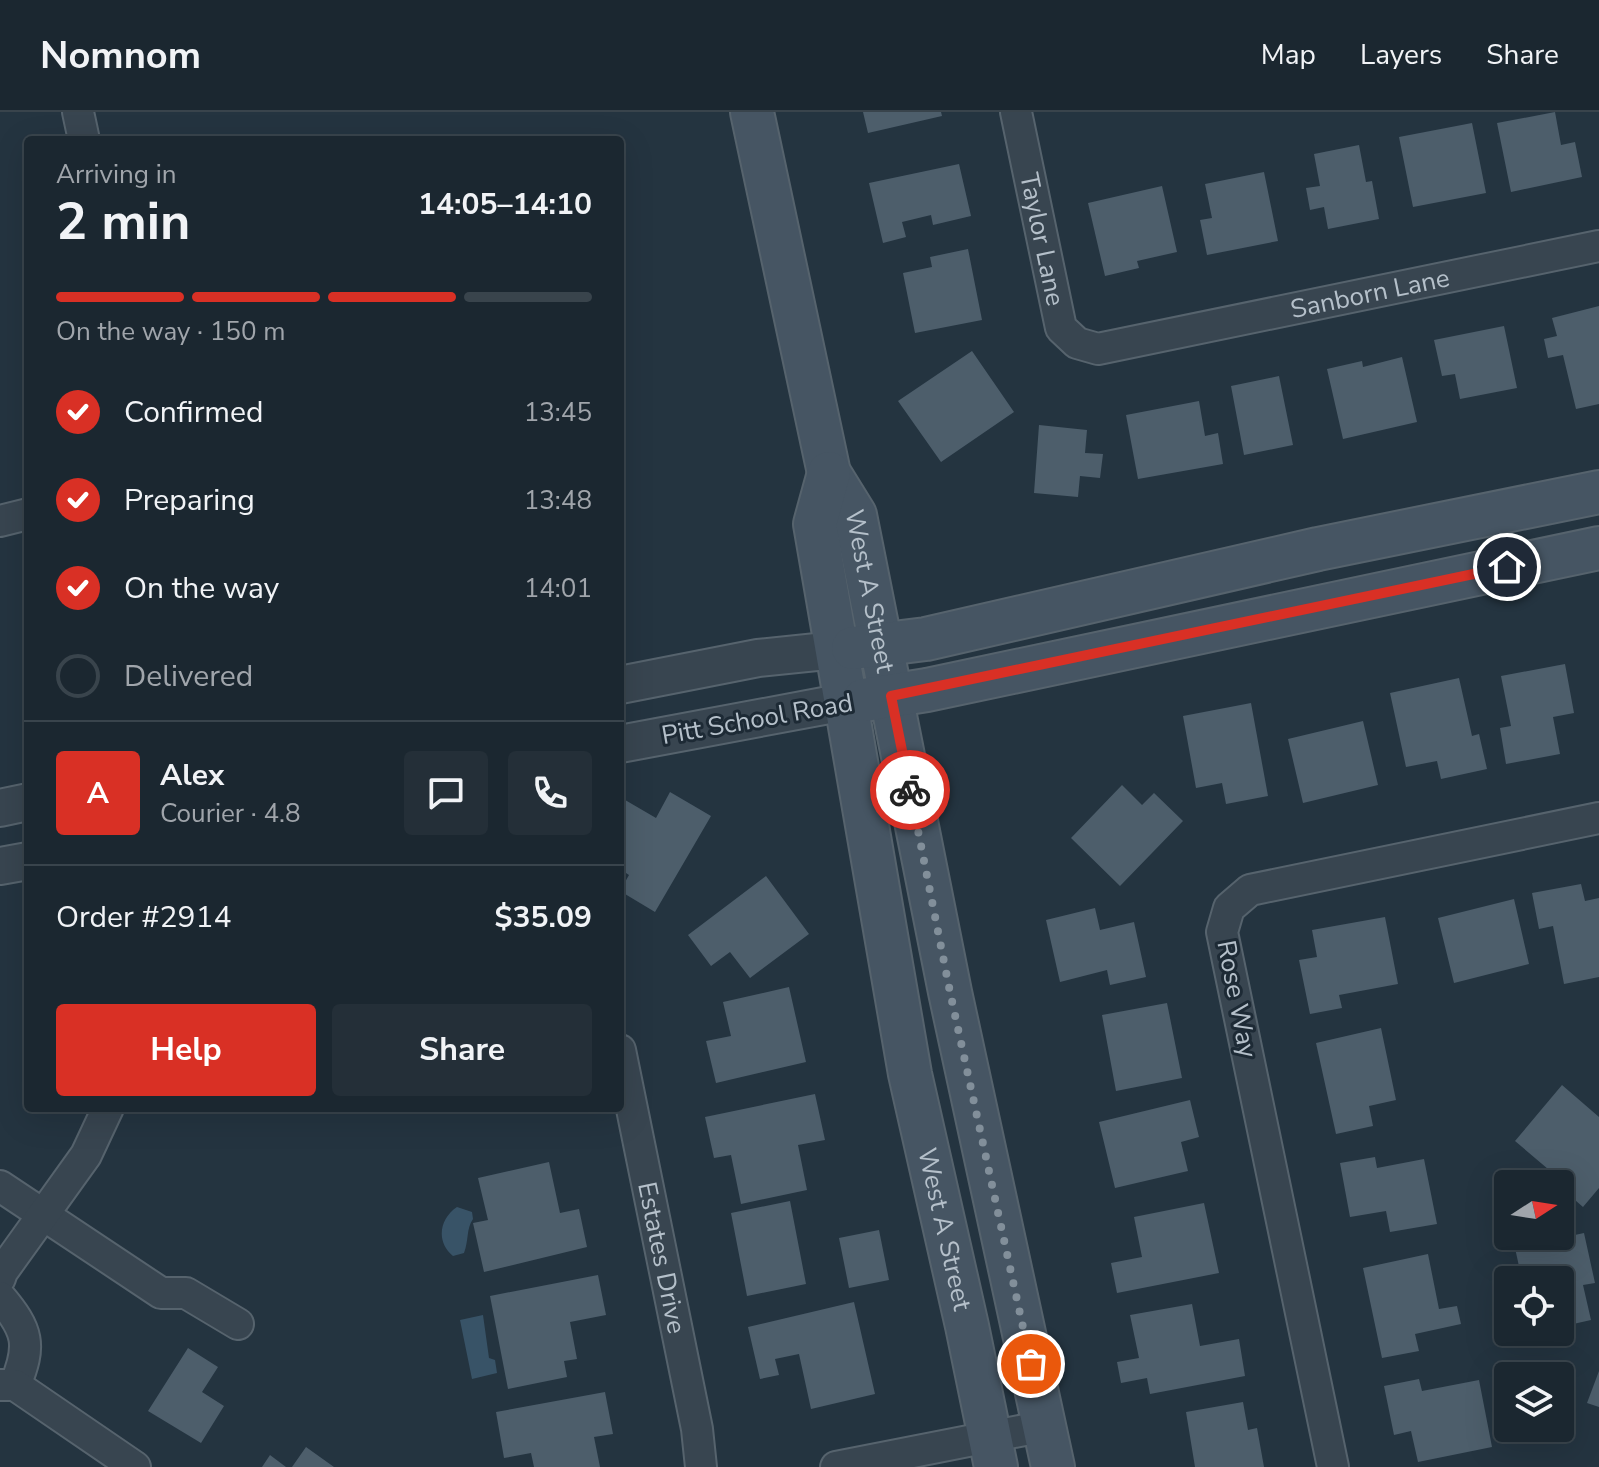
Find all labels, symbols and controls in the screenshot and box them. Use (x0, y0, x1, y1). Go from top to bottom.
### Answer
text: Nomnom (40, 30, 201, 81)
text: Map (1261, 36, 1316, 74)
text: Layers (1360, 36, 1442, 74)
text: Share (1486, 36, 1559, 74)
text: Arriving in (56, 157, 177, 192)
street label: Taylor Lane (1012, 169, 1073, 309)
text: 14:05–14:10 (418, 184, 592, 225)
text: 2 min (56, 186, 191, 257)
street label: Sanborn Lane (1287, 260, 1453, 327)
text: On the way · 150 m (56, 314, 285, 349)
icon: check (56, 390, 100, 434)
text: Confirmed (124, 392, 264, 433)
text: 13:45 (524, 395, 592, 430)
icon: check (56, 478, 100, 522)
text: Preparing (124, 480, 255, 521)
text: 13:48 (524, 483, 592, 518)
street label: West A Street (837, 506, 904, 677)
pin (1473, 533, 1541, 601)
icon: home (1485, 545, 1529, 589)
icon: check (56, 566, 100, 610)
text: On the way (124, 568, 279, 609)
text: 14:01 (524, 571, 592, 606)
text: Delivered (124, 656, 253, 697)
street label: Pitt School Road (659, 685, 855, 753)
courier (870, 750, 950, 830)
button: chat (404, 751, 488, 835)
button: phone (508, 751, 592, 835)
text: Alex (160, 755, 224, 796)
icon: bike (888, 768, 932, 812)
text: A (87, 773, 109, 814)
text: Courier · 4.8 (160, 796, 301, 831)
text: Order #2914 (56, 897, 231, 938)
text: $35.09 (495, 897, 592, 938)
street label: Rose Way (1208, 937, 1266, 1061)
button: Help (56, 1004, 316, 1096)
button: Share (332, 1004, 592, 1096)
street label: West A Street (910, 1144, 981, 1315)
north arrow (1494, 1170, 1574, 1250)
map controls (1494, 1170, 1574, 1442)
street label: Estates Drive (630, 1179, 695, 1337)
button: locate (1494, 1266, 1574, 1346)
pin (997, 1330, 1065, 1398)
icon: bag (1009, 1342, 1053, 1386)
button: layers (1494, 1362, 1574, 1442)

